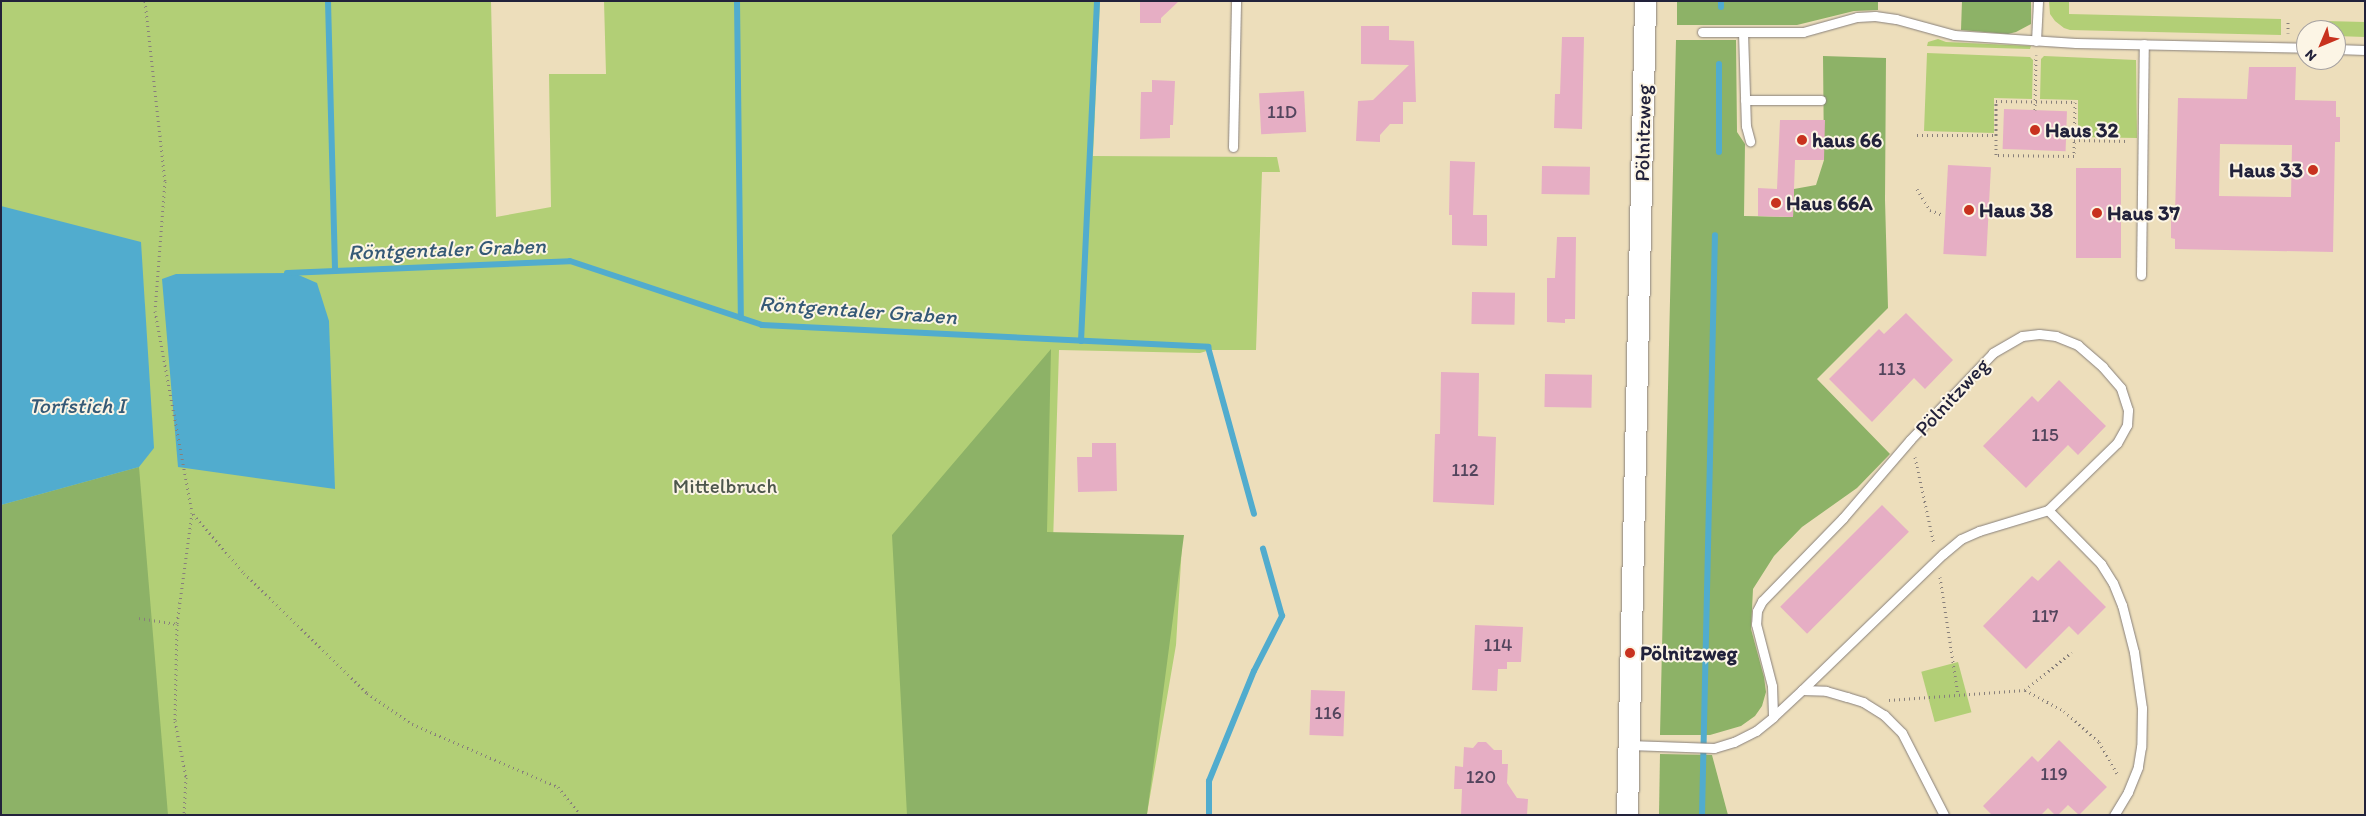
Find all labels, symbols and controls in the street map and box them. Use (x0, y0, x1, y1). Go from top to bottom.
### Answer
north arrow (2296, 20, 2346, 70)
text: N (2301, 46, 2320, 65)
street label: Pölnitzweg (1630, 84, 1656, 182)
house number: 11D (1267, 101, 1297, 123)
place label: Haus 32 (2045, 117, 2118, 143)
marker: Haus 32 (2029, 124, 2041, 136)
place label: haus 66 (1812, 127, 1882, 153)
marker: haus 66 (1796, 134, 1808, 146)
place label: Haus 33 (2229, 157, 2303, 183)
marker: Haus 33 (2307, 164, 2319, 176)
place label: Haus 66A (1786, 190, 1873, 216)
marker: Haus 66A (1770, 197, 1782, 209)
place label: Haus 38 (1979, 197, 2053, 223)
place label: Haus 37 (2107, 200, 2180, 226)
marker: Haus 38 (1963, 204, 1975, 216)
marker: Haus 37 (2091, 207, 2103, 219)
water label: Röntgentaler Graben (347, 232, 547, 266)
water label: Röntgentaler Graben (758, 290, 958, 330)
street label: Pölnitzweg (1910, 353, 1994, 441)
house number: 113 (1878, 358, 1906, 380)
water label: Torfstich I (28, 393, 126, 419)
house number: 115 (2031, 424, 2059, 446)
house number: 112 (1451, 459, 1479, 481)
park label: Mittelbruch (673, 473, 777, 499)
house number: 117 (2031, 605, 2059, 627)
house number: 114 (1483, 634, 1513, 656)
place label: Pölnitzweg (1640, 640, 1737, 666)
marker: Pölnitzweg (1624, 647, 1636, 659)
house number: 116 (1314, 702, 1342, 724)
house number: 119 (2040, 763, 2068, 785)
house number: 120 (1466, 766, 1496, 788)

